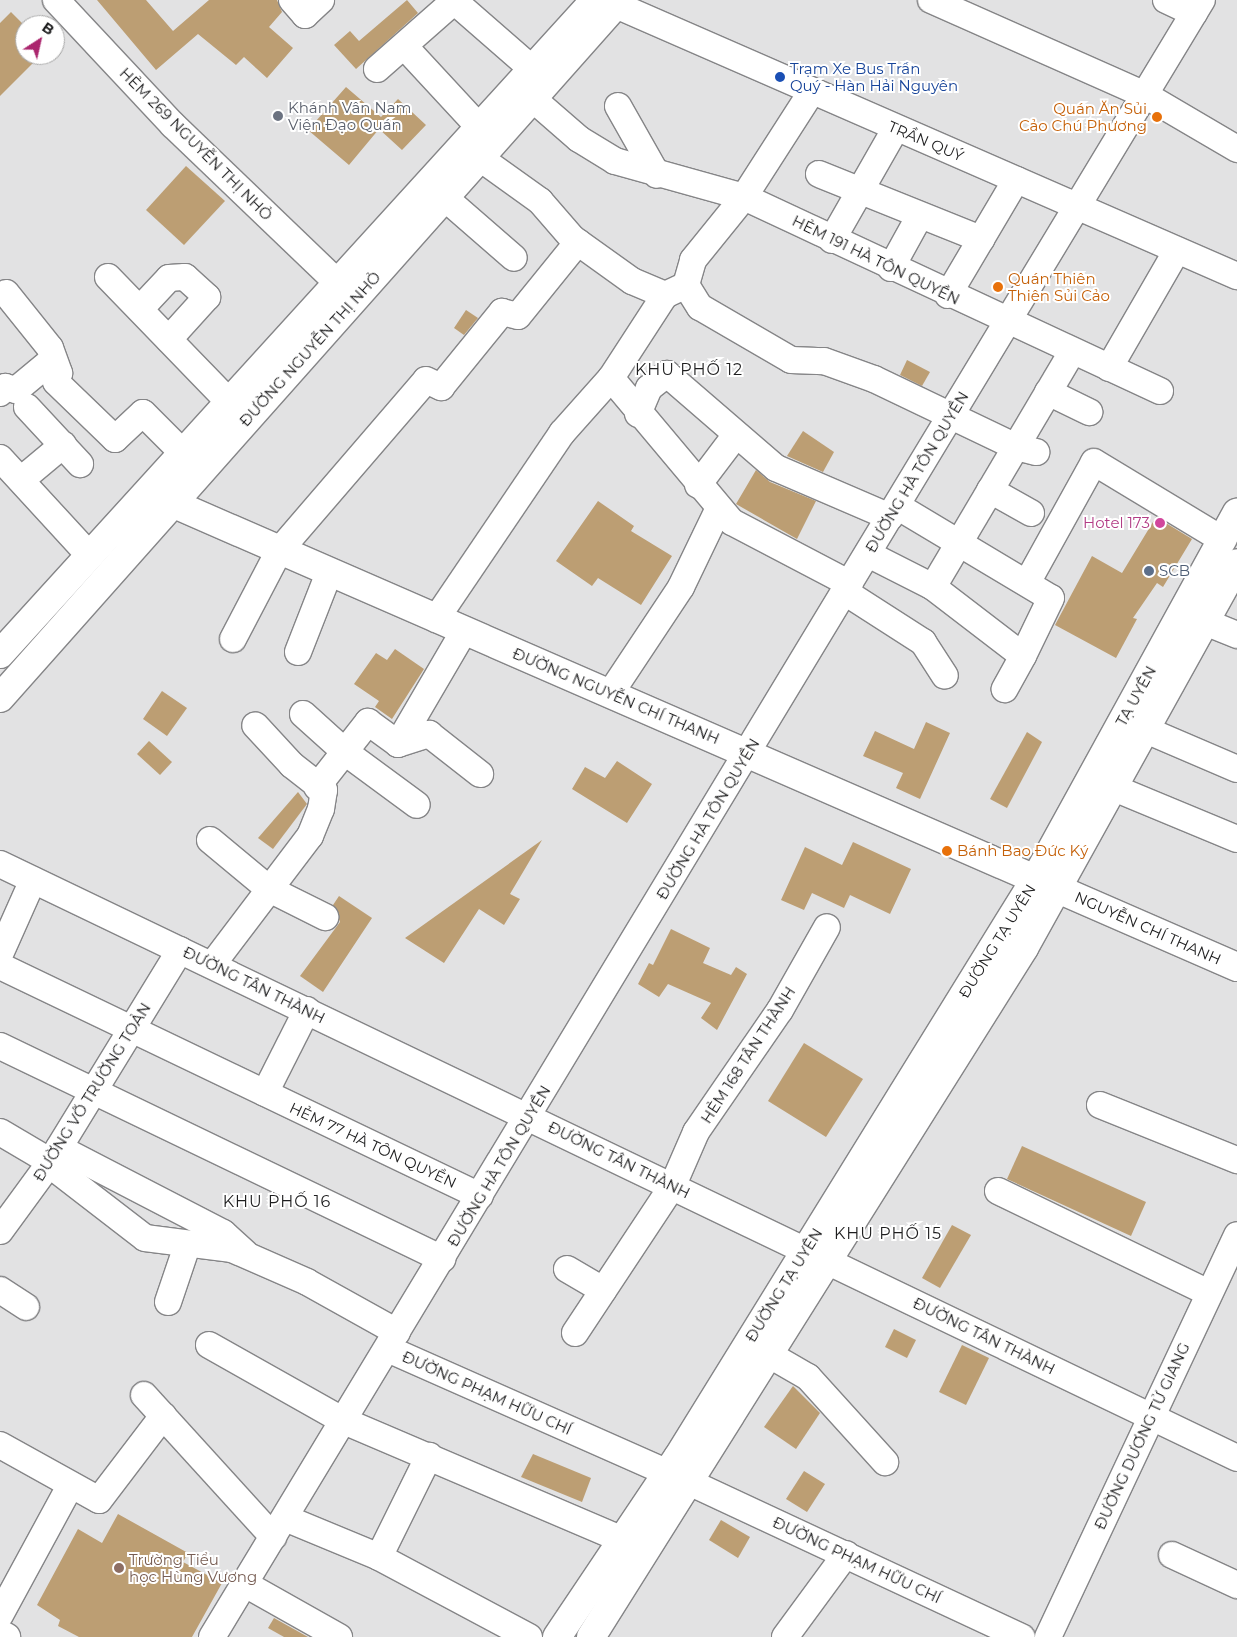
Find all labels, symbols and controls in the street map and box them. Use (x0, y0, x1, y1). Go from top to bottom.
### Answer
north arrow (15, 15, 65, 65)
text: B (38, 18, 58, 39)
place label: Trạm Xe Bus Trần Quý - Hàn Hải Nguyên (790, 59, 958, 94)
street label: HẺM 269 NGUYỄN THỊ NHỎ (116, 64, 276, 224)
marker: Trạm Xe Bus Trần Quý - Hàn Hải Nguyên (774, 71, 786, 83)
place label: Khánh Vân Nam Viện Đạo Quán (288, 98, 411, 133)
place label: Quán Ăn Sủi Cảo Chú Phương (1019, 99, 1147, 134)
marker: Khánh Vân Nam Viện Đạo Quán (272, 110, 284, 122)
marker: Quán Ăn Sủi Cảo Chú Phương (1151, 111, 1163, 123)
street label: TRẦN QUÝ (886, 117, 966, 165)
street label: HẺM 191 HÀ TÔN QUYỀN (789, 212, 963, 308)
street label: ĐƯỜNG NGUYỄN THỊ NHỎ (236, 268, 384, 430)
place label: Quán Thiên Thiên Sủi Cảo (1008, 269, 1110, 304)
marker: Quán Thiên Thiên Sủi Cảo (992, 281, 1004, 293)
district label: KHU PHỐ 12 (634, 360, 744, 380)
street label: ĐƯỜNG HÀ TÔN QUYỀN (862, 388, 972, 556)
place label: Hotel 173 (1083, 514, 1150, 532)
marker: Hotel 173 (1154, 517, 1166, 529)
place label: SCB (1159, 562, 1190, 580)
marker: SCB (1143, 565, 1155, 577)
street label: ĐƯỜNG NGUYỄN CHÍ THANH (510, 644, 722, 748)
street label: TẠ UYÊN (1112, 663, 1160, 729)
street label: ĐƯỜNG HÀ TÔN QUYỀN (653, 735, 763, 903)
place label: Bánh Bao Đức Ký (957, 842, 1088, 860)
marker: Bánh Bao Đức Ký (941, 845, 953, 857)
street label: ĐƯỜNG TẠ UYÊN (955, 881, 1039, 1001)
street label: NGUYỄN CHÍ THANH (1072, 888, 1224, 968)
street label: ĐƯỜNG TÂN THÀNH (180, 943, 328, 1027)
street label: HẺM 168 TÂN THÀNH (697, 983, 799, 1127)
street label: ĐƯỜNG VÕ TRƯỜNG TOẢN (30, 999, 154, 1185)
street label: ĐƯỜNG HÀ TÔN QUYỀN (444, 1082, 554, 1250)
street label: HẺM 77 HÀ TÔN QUYỀN (287, 1098, 459, 1192)
street label: ĐƯỜNG TÂN THÀNH (545, 1118, 693, 1202)
district label: KHU PHỐ 16 (221, 1192, 333, 1212)
district label: KHU PHỐ 15 (833, 1224, 943, 1244)
street label: ĐƯỜNG TẠ UYÊN (742, 1225, 826, 1345)
street label: ĐƯỜNG TÂN THÀNH (910, 1294, 1058, 1378)
street label: ĐƯỜNG DƯƠNG TỬ GIANG (1091, 1340, 1193, 1532)
street label: ĐƯỜNG PHẠM HỮU CHÍ (399, 1347, 575, 1439)
street label: ĐƯỜNG PHẠM HỮU CHÍ (770, 1513, 944, 1607)
place label: Trường Tiểu học Hùng Vương (129, 1550, 257, 1585)
marker: Trường Tiểu học Hùng Vương (113, 1562, 125, 1574)

